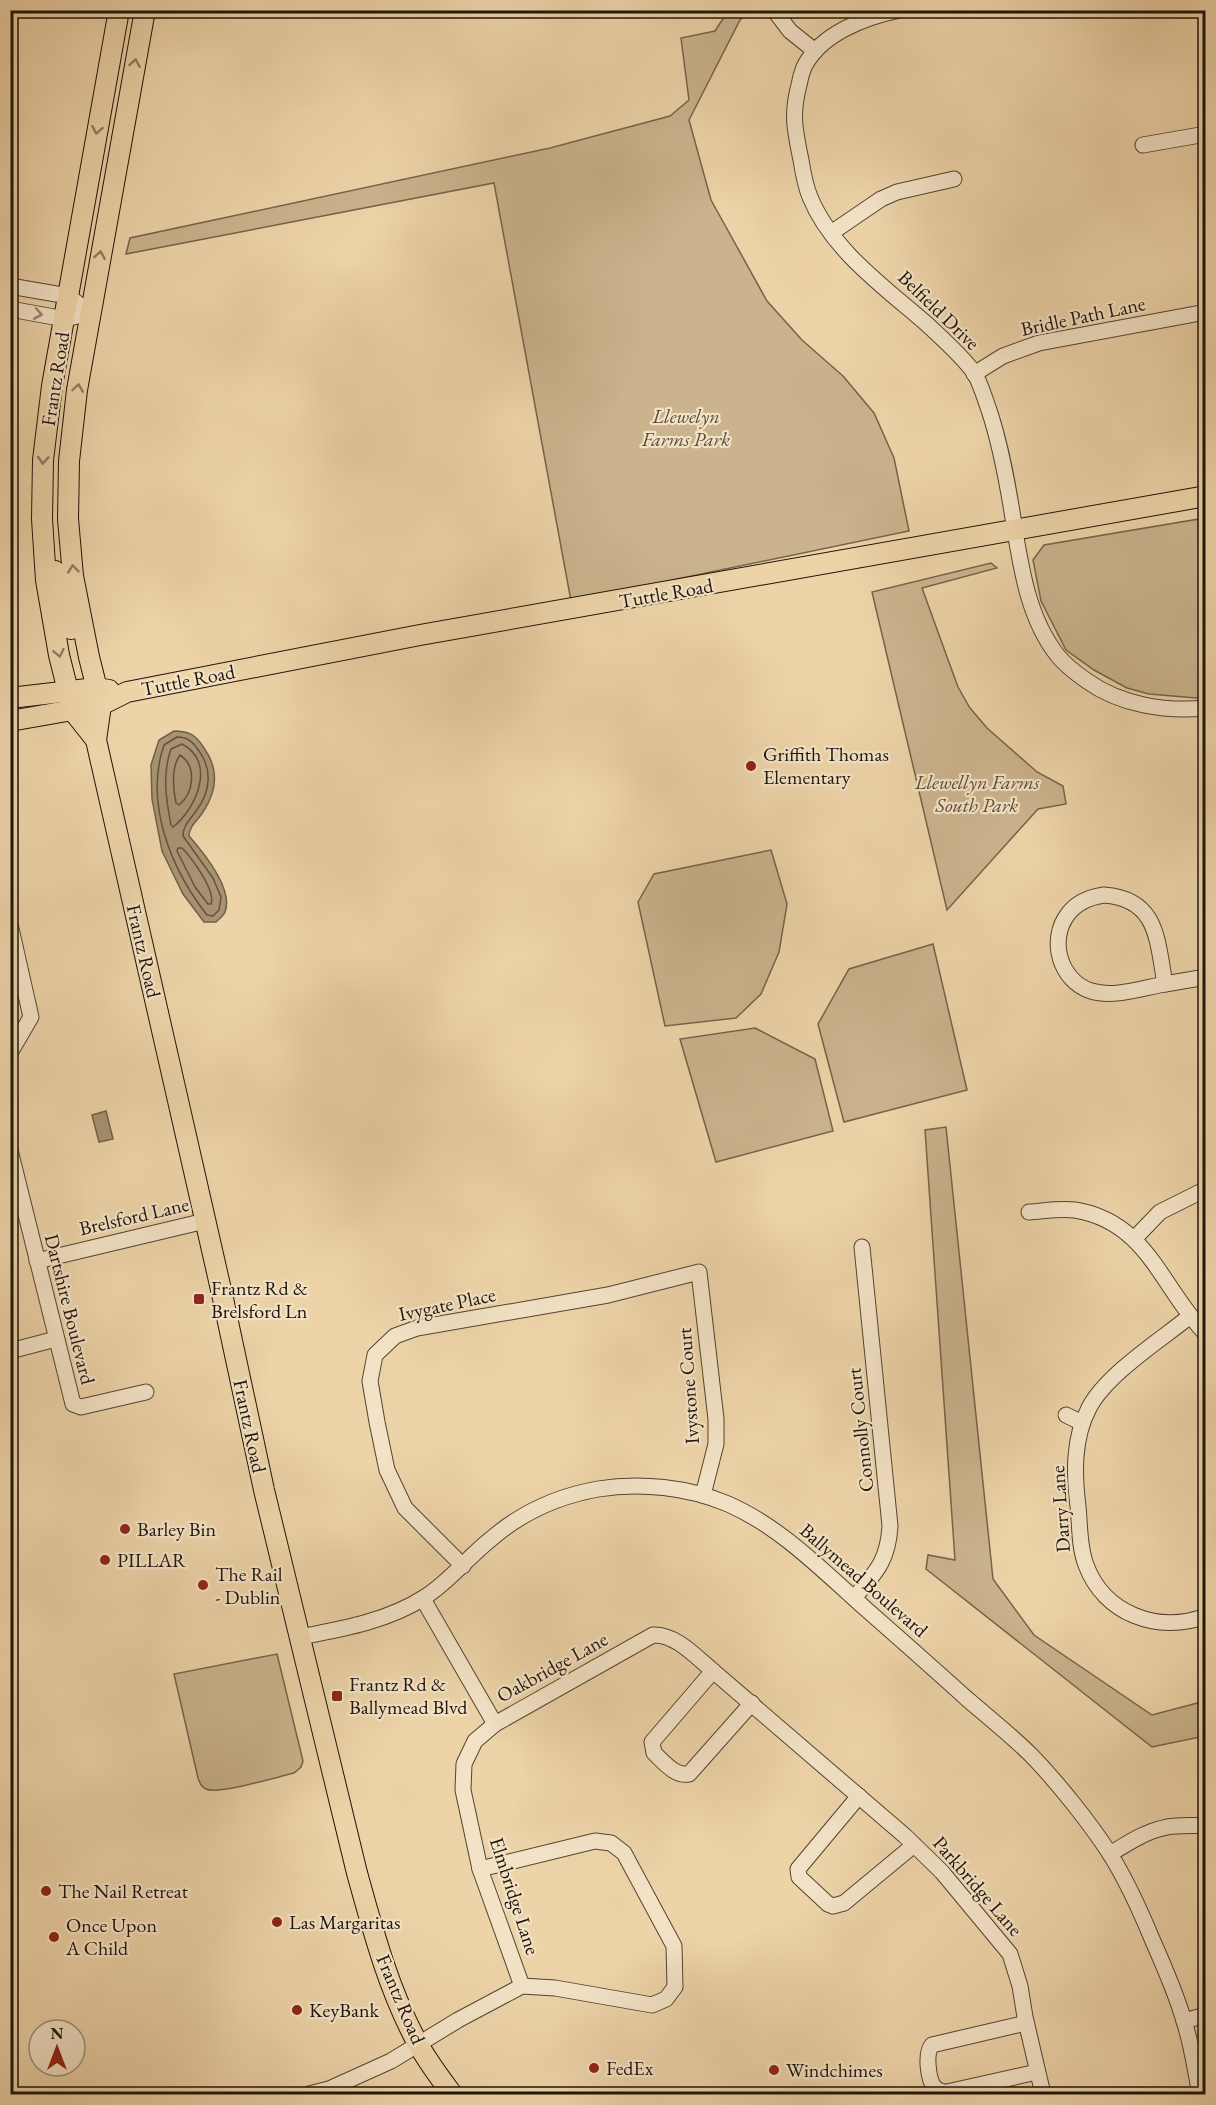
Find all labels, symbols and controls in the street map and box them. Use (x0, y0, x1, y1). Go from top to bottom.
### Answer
one-way arrow (128, 58, 141, 68)
one-way arrow (91, 125, 104, 135)
one-way arrow (93, 250, 106, 260)
street label: Belfield Drive (893, 264, 986, 356)
street label: Bridle Path Lane (1018, 290, 1148, 342)
one-way arrow (32, 307, 42, 320)
street label: Frantz Road (35, 329, 75, 428)
one-way arrow (71, 384, 83, 393)
park label: Llewelyn Farms Park (641, 403, 730, 452)
one-way arrow (37, 455, 50, 464)
one-way arrow (67, 564, 79, 573)
street label: Tuttle Road (617, 572, 716, 614)
one-way arrow (52, 648, 65, 658)
street label: Tuttle Road (139, 658, 238, 702)
place label: Griffith Thomas Elementary (763, 741, 889, 790)
marker: Griffith Thomas Elementary (744, 759, 758, 773)
park label: Llewellyn Farms South Park (914, 769, 1040, 818)
street label: Frantz Road (121, 902, 168, 1001)
street label: Brelsford Lane (76, 1191, 192, 1241)
street label: Dartshire Boulevard (39, 1231, 101, 1388)
place label: Frantz Rd & Brelsford Ln (211, 1275, 308, 1324)
street label: Ivygate Place (396, 1281, 498, 1327)
marker: Frantz Rd & Brelsford Ln (192, 1292, 206, 1306)
street label: Ivystone Court (671, 1326, 705, 1445)
street label: Connolly Court (840, 1366, 879, 1493)
street label: Frantz Road (227, 1377, 273, 1476)
street label: Darry Lane (1044, 1464, 1076, 1553)
place label: Barley Bin (137, 1516, 216, 1542)
street label: Ballymead Boulevard (795, 1517, 934, 1643)
marker: Barley Bin (118, 1522, 132, 1536)
place label: PILLAR (117, 1547, 187, 1573)
marker: PILLAR (98, 1553, 112, 1567)
place label: The Rail - Dublin (215, 1561, 283, 1610)
marker: The Rail - Dublin (196, 1578, 210, 1592)
street label: Oakbridge Lane (492, 1626, 612, 1708)
place label: Frantz Rd & Ballymead Blvd (349, 1671, 468, 1720)
marker: Frantz Rd & Ballymead Blvd (330, 1689, 344, 1703)
street label: Parkbridge Lane (927, 1830, 1029, 1942)
street label: Elmbridge Lane (484, 1834, 546, 1958)
place label: The Nail Retreat (58, 1878, 189, 1904)
marker: The Nail Retreat (39, 1884, 53, 1898)
place label: Las Margaritas (289, 1909, 400, 1935)
place label: Once Upon A Child (65, 1912, 157, 1961)
marker: Las Margaritas (270, 1915, 284, 1929)
marker: Once Upon A Child (47, 1930, 61, 1944)
street label: Frantz Road (370, 1950, 432, 2049)
place label: KeyBank (309, 1997, 379, 2023)
marker: KeyBank (290, 2003, 304, 2017)
north arrow (27, 2018, 87, 2078)
text: N (51, 2023, 64, 2044)
place label: FedEx (606, 2055, 654, 2081)
place label: Windchimes (786, 2057, 883, 2083)
marker: FedEx (587, 2061, 601, 2075)
marker: Windchimes (767, 2063, 781, 2077)

